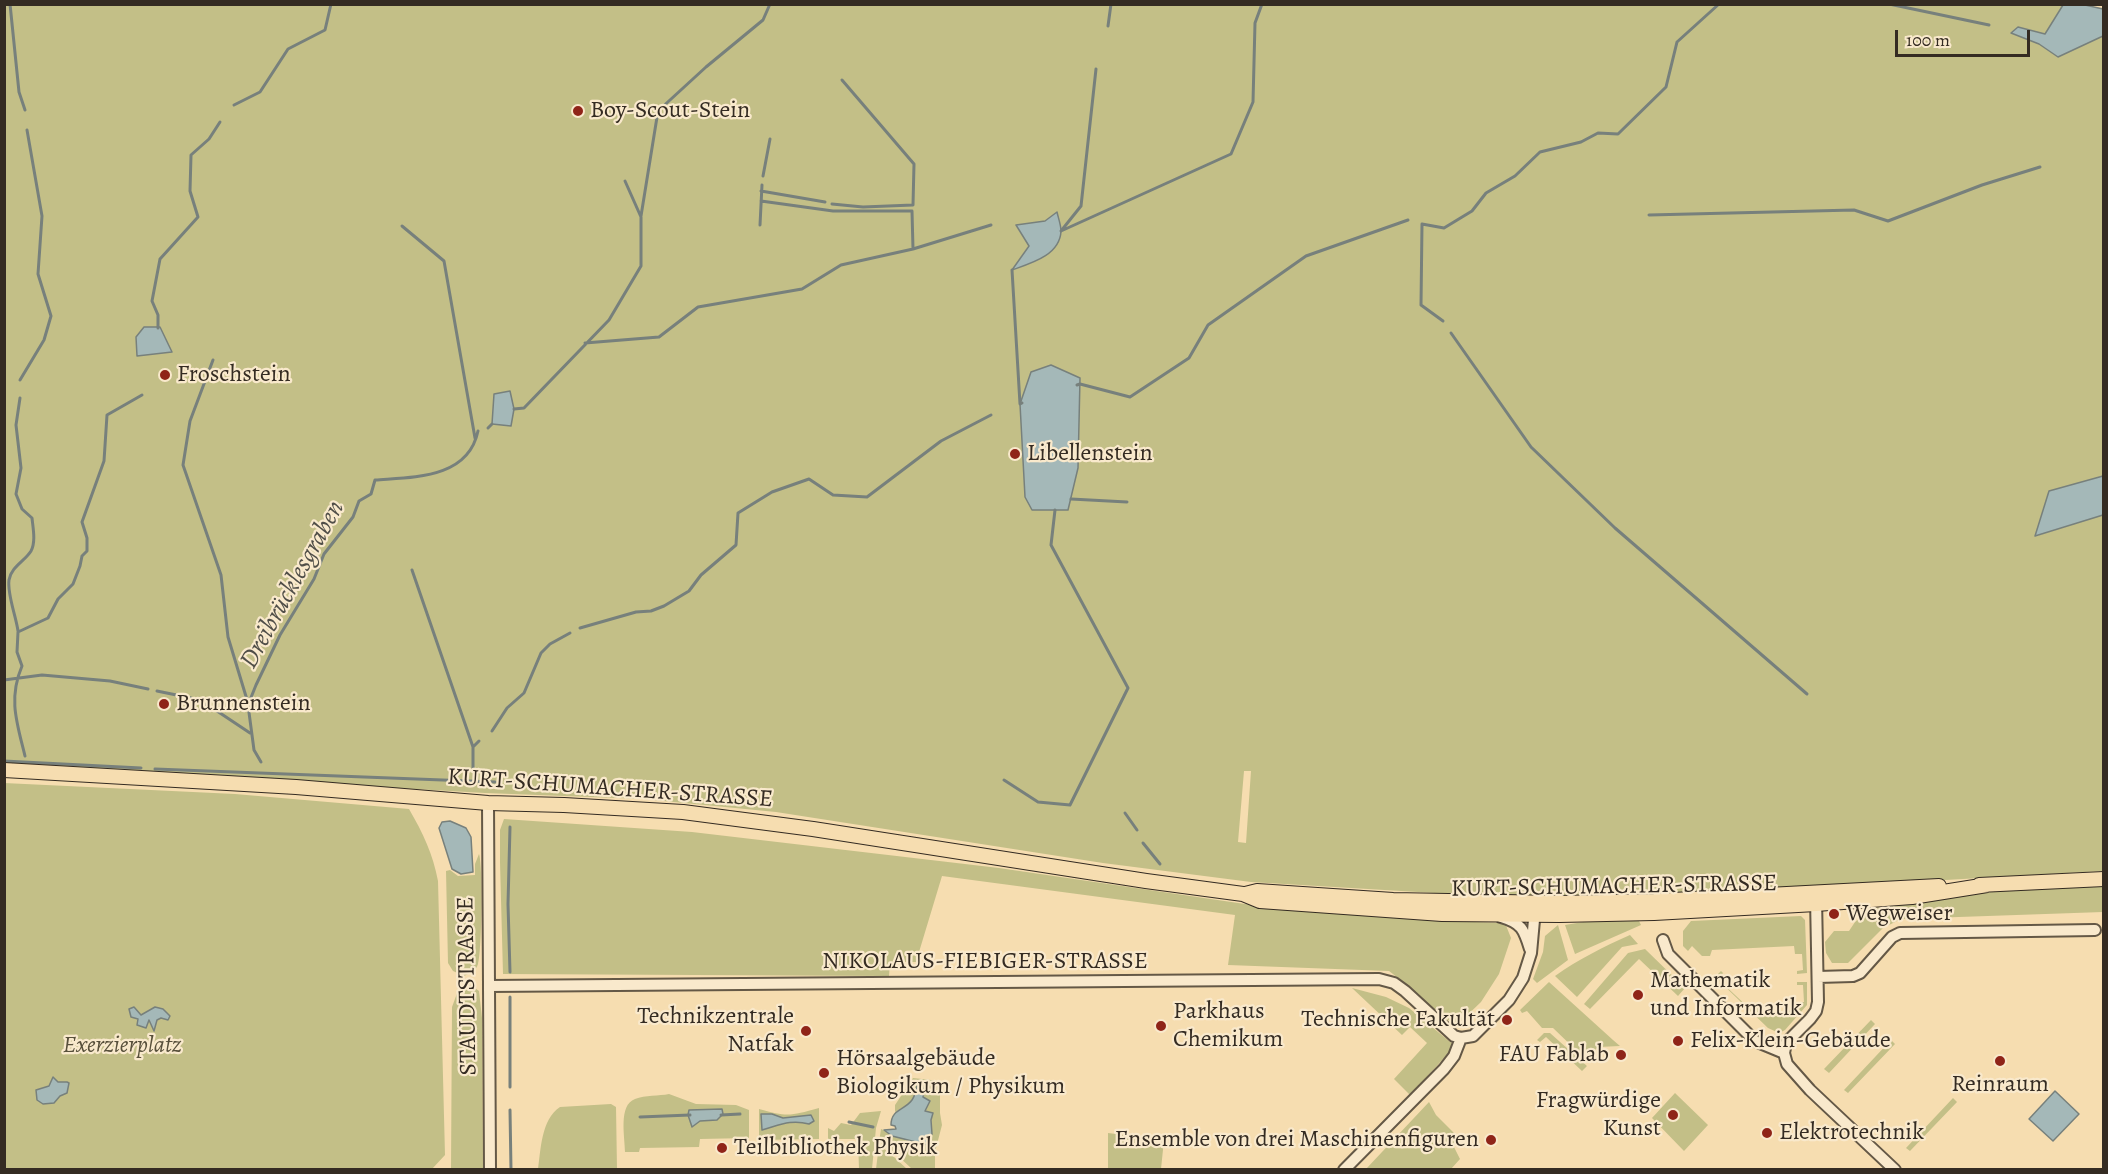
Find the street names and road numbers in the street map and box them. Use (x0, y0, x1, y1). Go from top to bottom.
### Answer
street label: KURT-SCHUMACHER-STRASSE (446, 763, 774, 815)
street label: KURT-SCHUMACHER-STRASSE (1451, 870, 1777, 904)
street label: STAUDTSTRASSE (452, 896, 484, 1076)
street label: NIKOLAUS-FIEBIGER-STRASSE (822, 948, 1148, 976)

